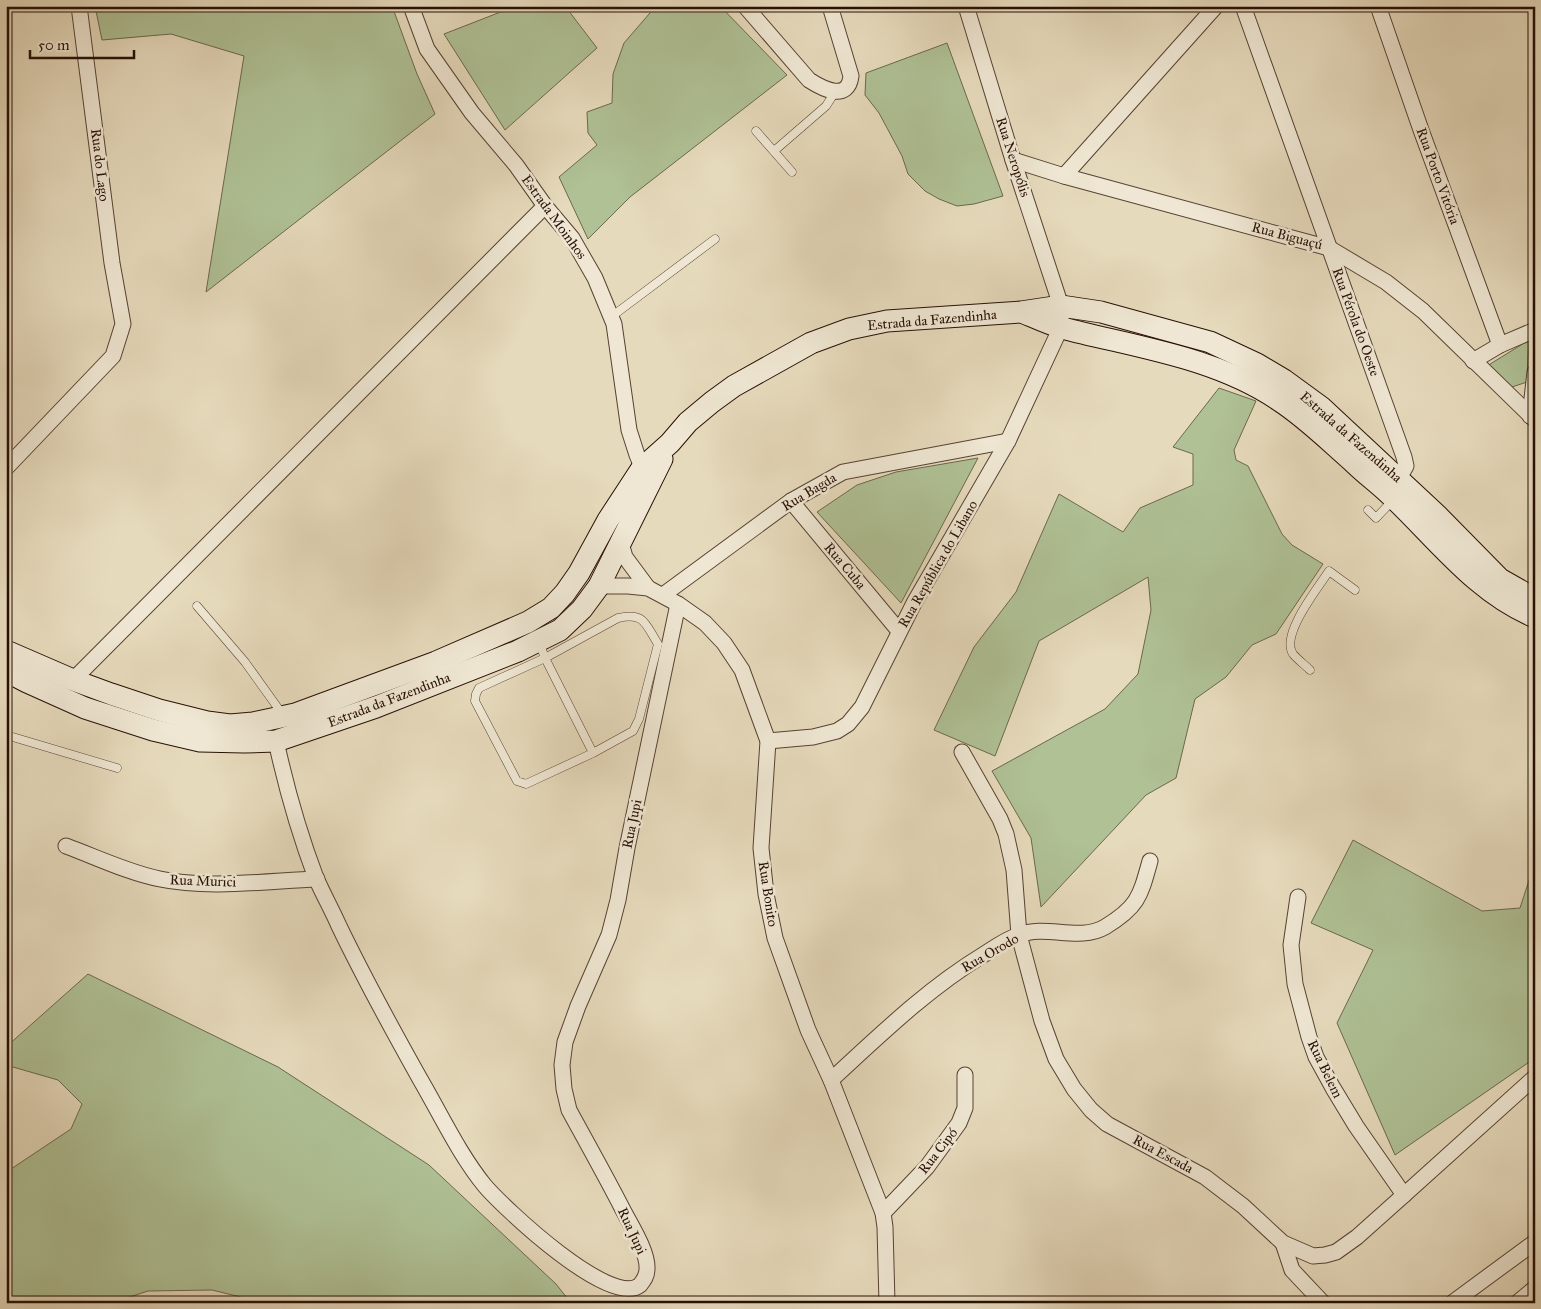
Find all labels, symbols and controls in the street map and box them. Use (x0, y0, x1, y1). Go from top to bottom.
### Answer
scale bar (30, 28, 134, 60)
text: 50 m (38, 36, 70, 54)
street label: Rua Neropólis (992, 115, 1034, 199)
street label: Rua Porto Vitória (1413, 125, 1463, 227)
street label: Rua do Lago (87, 128, 113, 202)
street label: Estrada Moinhos (518, 172, 590, 262)
street label: Rua Biguaçú (1250, 218, 1325, 254)
street label: Rua Pérola do Oeste (1328, 265, 1384, 379)
street label: Estrada da Fazendinha (867, 306, 998, 334)
street label: Estrada da Fazendinha (1296, 388, 1406, 486)
street label: Rua Bagda (779, 469, 839, 515)
street label: Rua República do Libano (895, 497, 981, 631)
street label: Rua Cuba (821, 539, 870, 593)
street label: Estrada da Fazendinha (325, 669, 453, 731)
street label: Rua Jupi (619, 798, 646, 850)
street label: Rua Bonito (754, 860, 782, 928)
street label: Rua Murici (169, 871, 237, 891)
street label: Rua Orodo (958, 930, 1022, 976)
street label: Rua Belem (1304, 1037, 1346, 1101)
street label: Rua Cipó (915, 1125, 961, 1177)
street label: Rua Escada (1130, 1131, 1196, 1177)
street label: Rua Jupi (613, 1205, 650, 1258)

